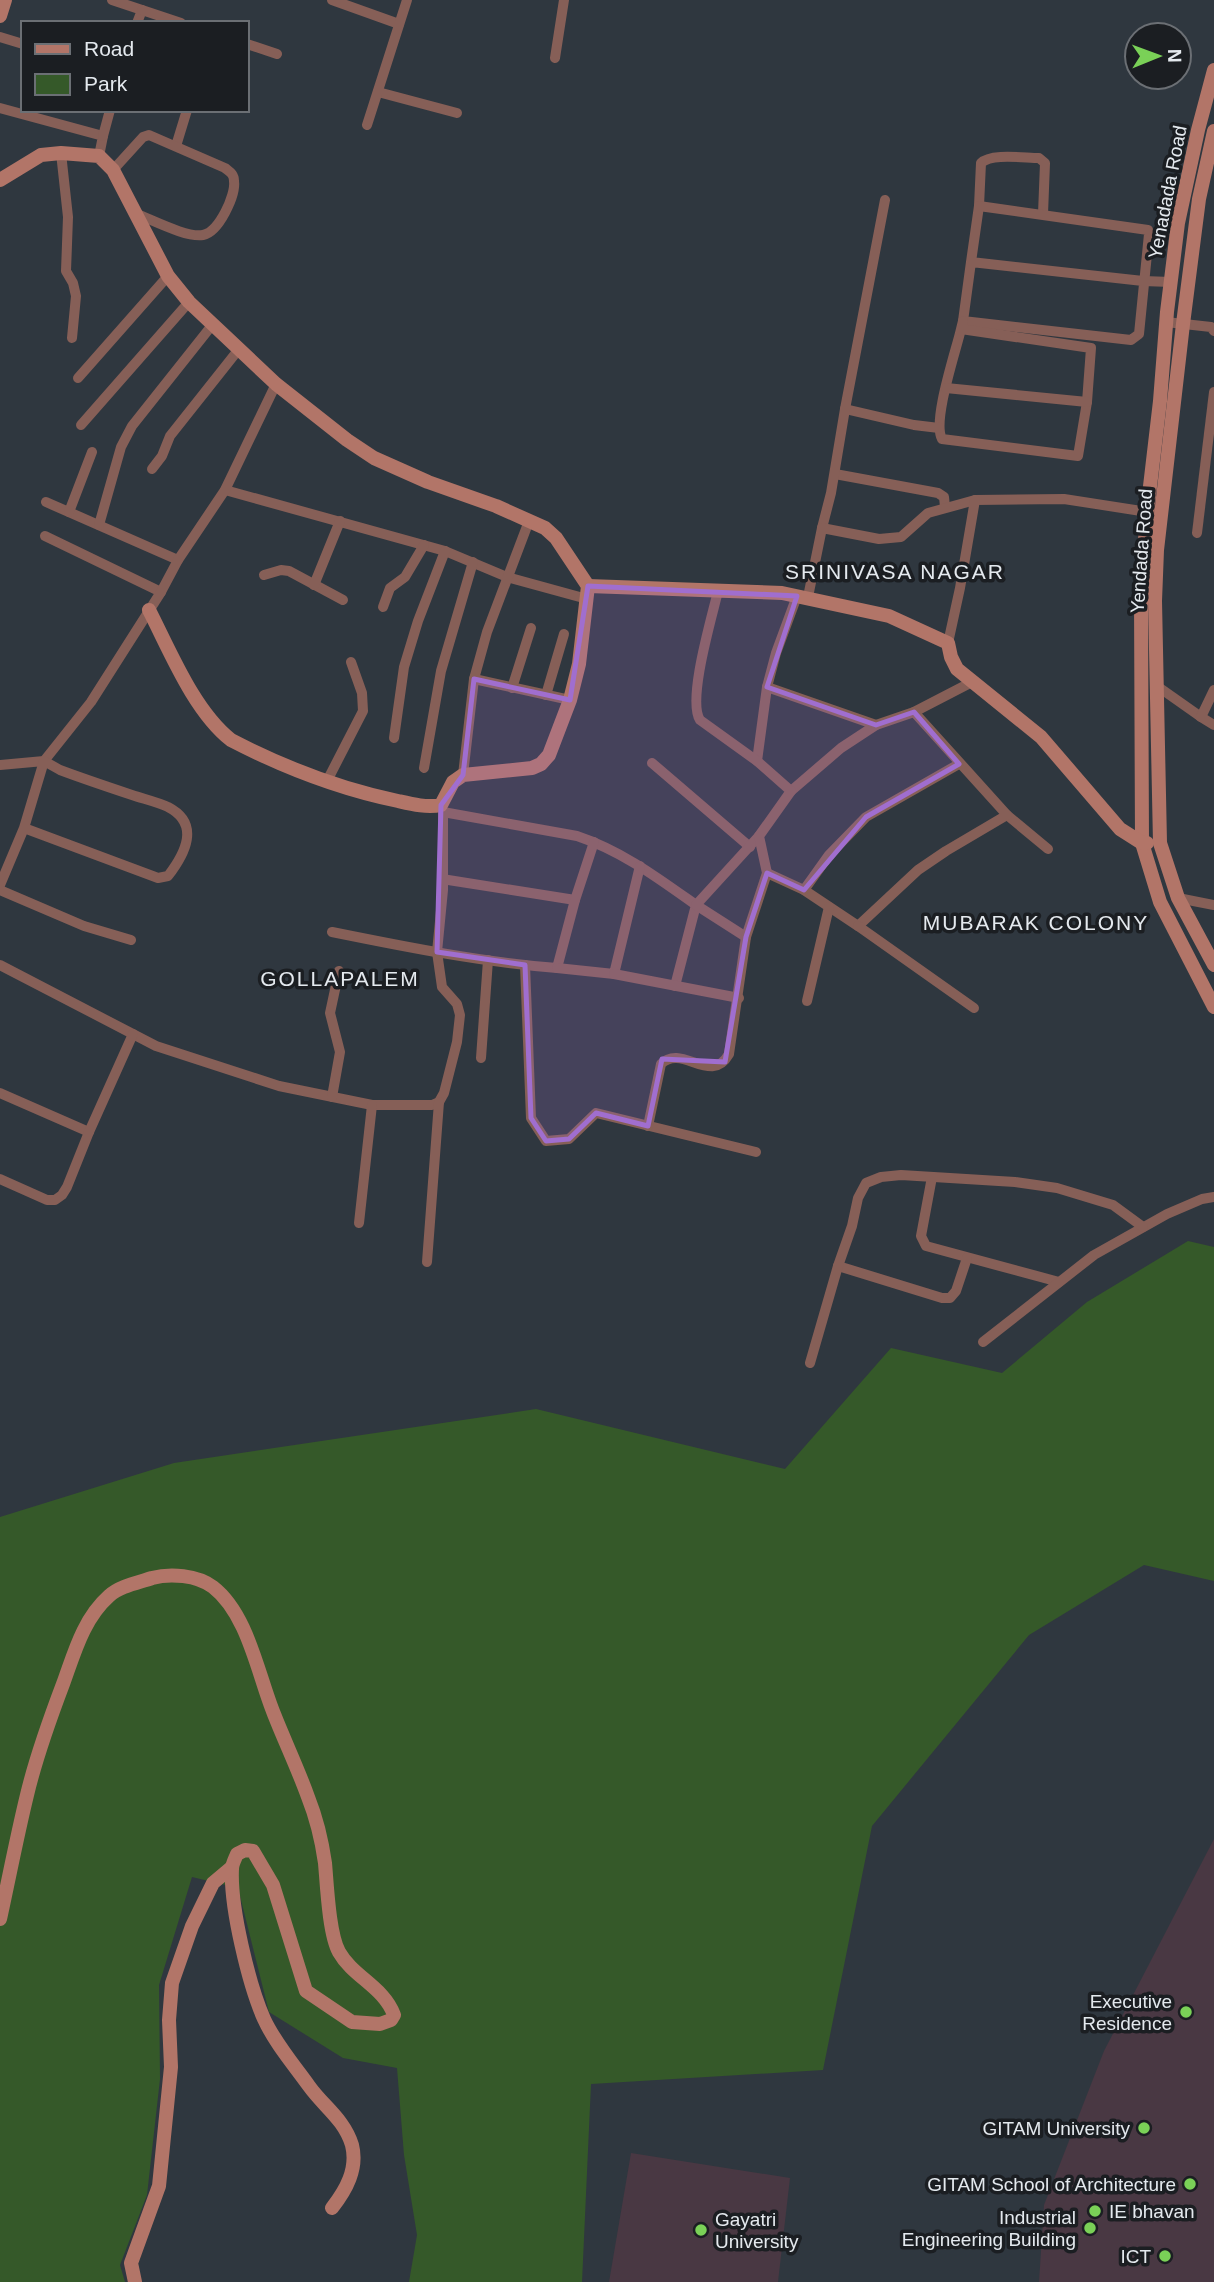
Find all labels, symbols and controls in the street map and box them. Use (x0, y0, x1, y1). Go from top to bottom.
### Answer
legend (21, 21, 248, 112)
north arrow (1123, 21, 1193, 91)
text: Road (84, 37, 134, 60)
text: N (1164, 49, 1185, 63)
text: Park (84, 72, 128, 95)
street label: Yenadada Road (1144, 124, 1191, 261)
street label: Yendada Road (1127, 488, 1156, 614)
district label: SRINIVASA NAGAR (785, 560, 1005, 583)
district label: MUBARAK COLONY (923, 911, 1149, 934)
district label: GOLLAPALEM (260, 967, 420, 990)
place label: Executive Residence (1082, 1991, 1172, 2034)
marker: Executive Residence (1178, 2004, 1194, 2020)
place label: GITAM University (983, 2118, 1130, 2139)
marker: GITAM University (1136, 2120, 1152, 2136)
place label: GITAM School of Architecture (927, 2174, 1176, 2195)
marker: GITAM School of Architecture (1182, 2176, 1198, 2192)
place label: IE bhavan (1109, 2201, 1195, 2222)
marker: IE bhavan (1087, 2203, 1103, 2219)
place label: Industrial Engineering Building (902, 2207, 1076, 2250)
place label: Gayatri University (715, 2209, 799, 2252)
marker: Industrial Engineering Building (1082, 2220, 1098, 2236)
marker: Gayatri University (693, 2222, 709, 2238)
place label: ICT (1120, 2246, 1151, 2267)
marker: ICT (1157, 2248, 1173, 2264)

